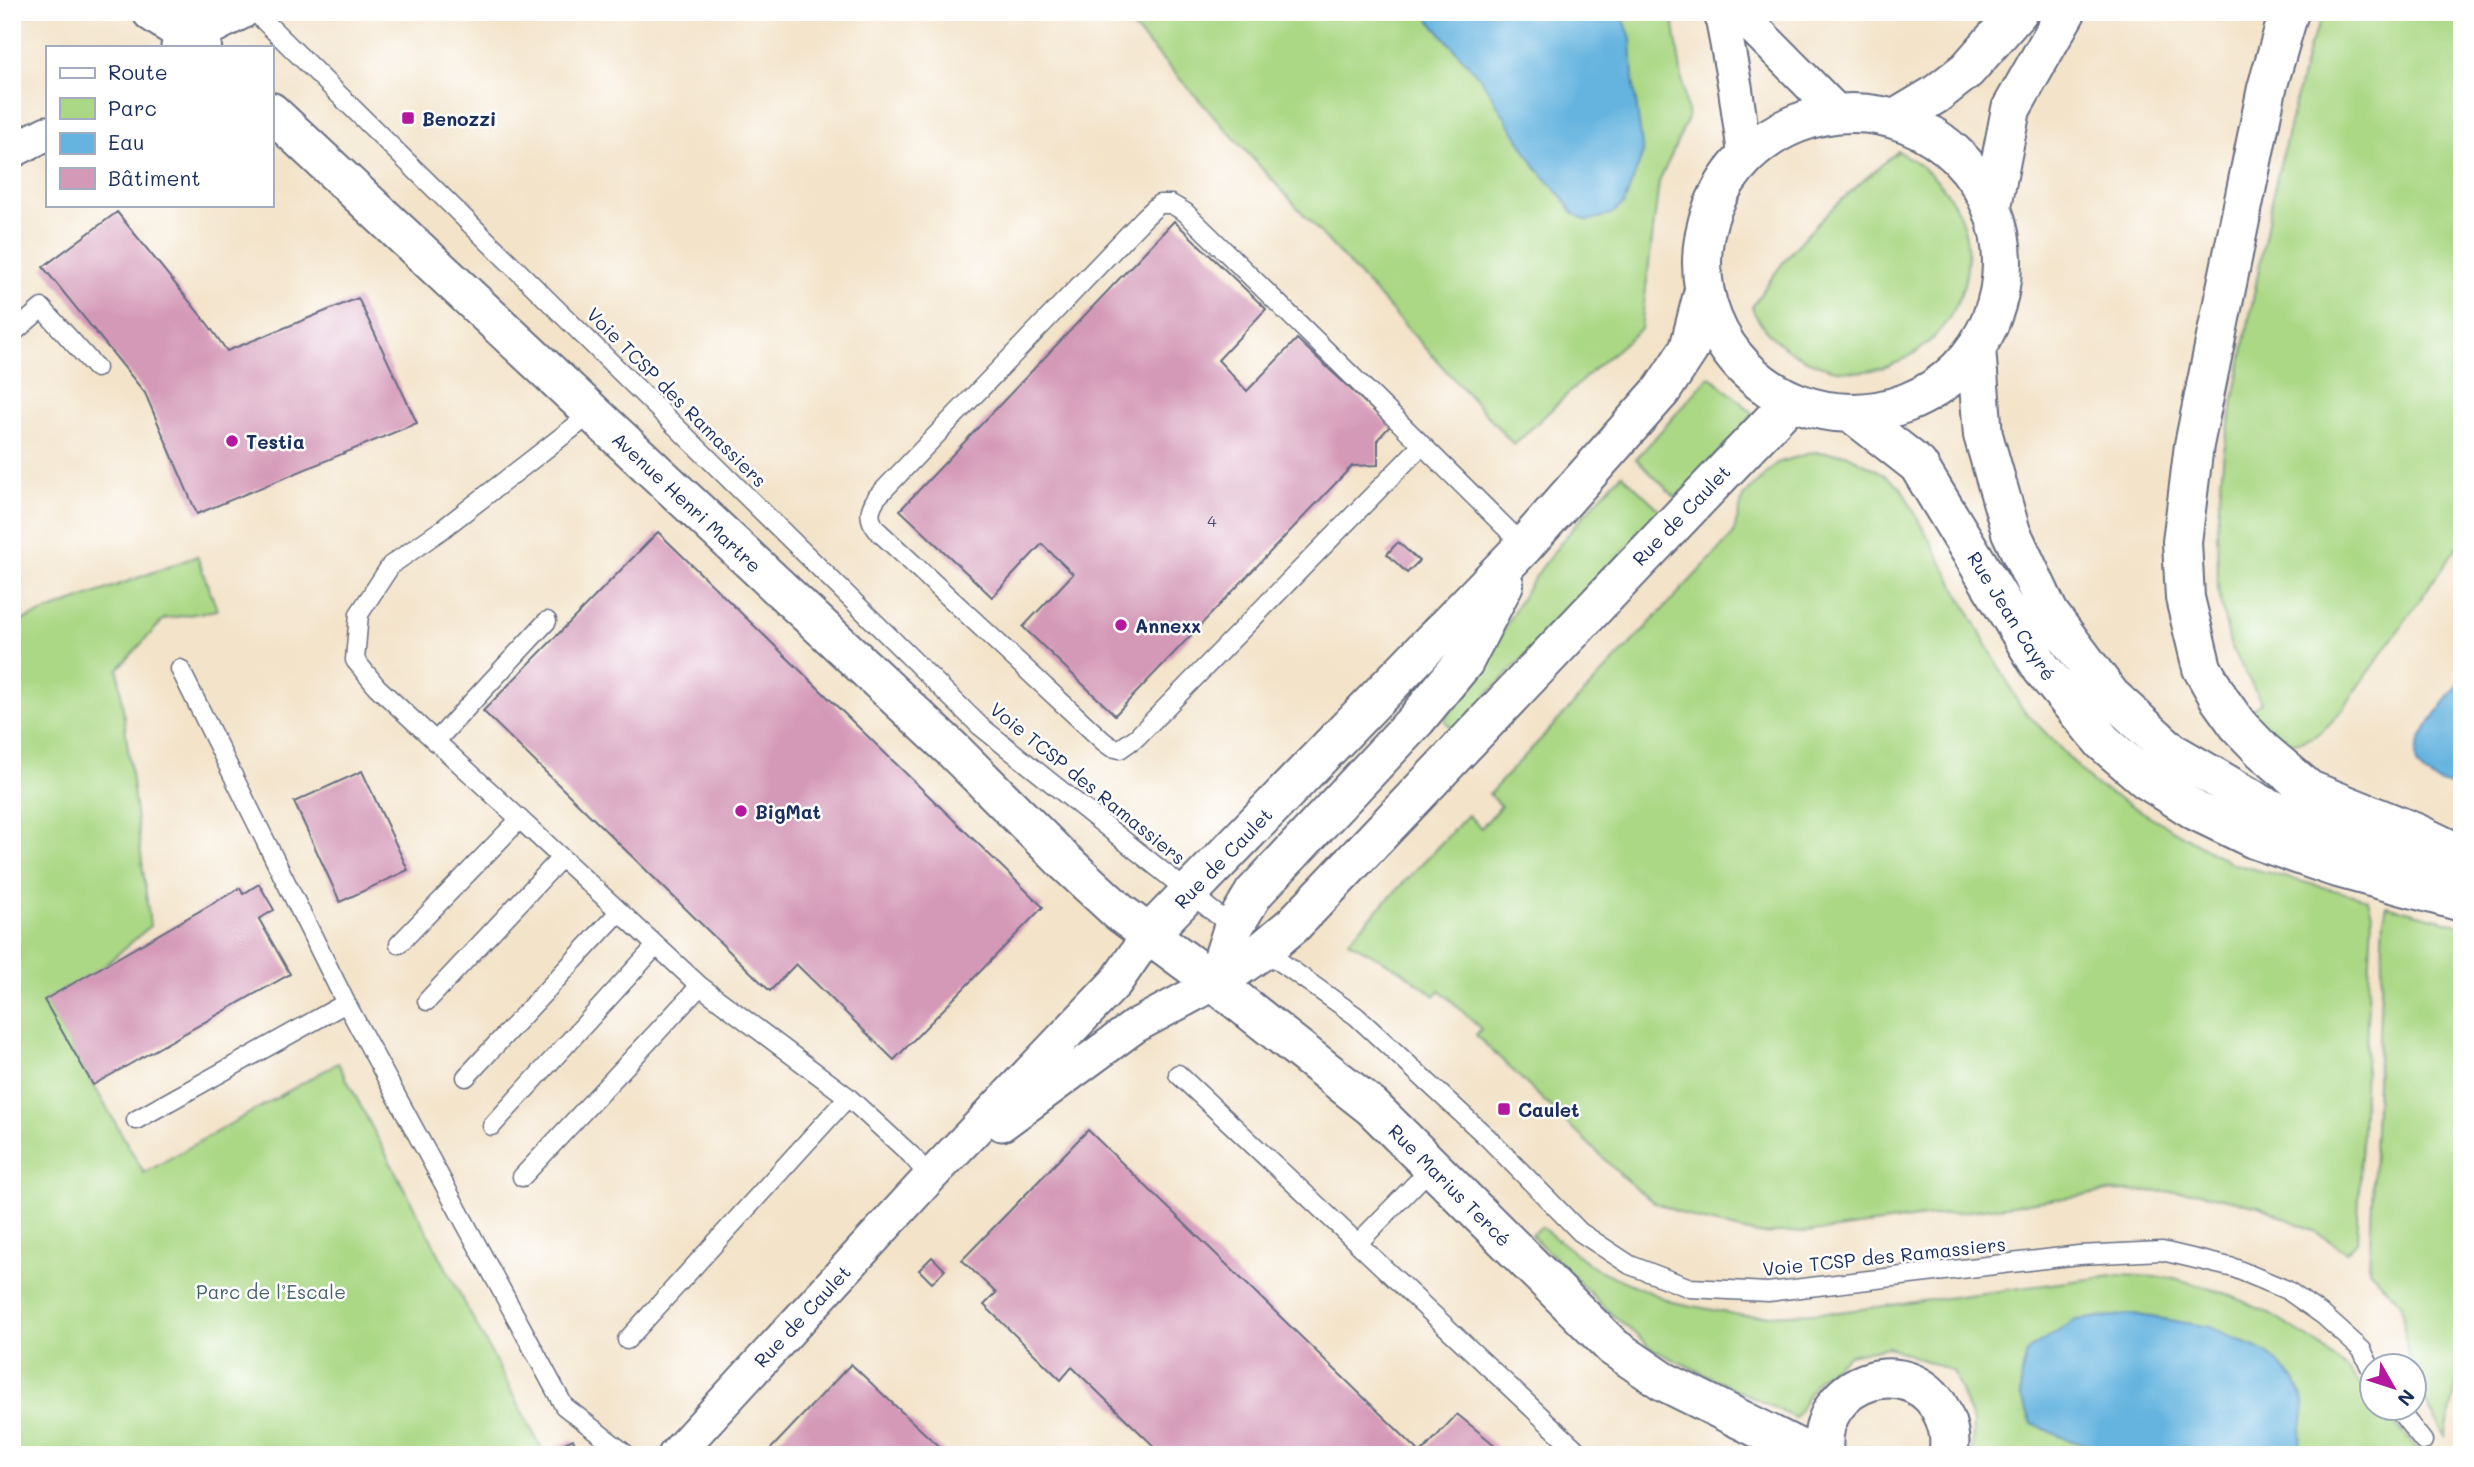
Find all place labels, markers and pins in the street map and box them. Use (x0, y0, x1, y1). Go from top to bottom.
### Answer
place label: Benozzi (422, 106, 496, 131)
marker: Benozzi (400, 110, 416, 126)
place label: Testia (246, 429, 305, 454)
marker: Testia (224, 433, 240, 449)
place label: Annexx (1135, 613, 1201, 638)
marker: Annexx (1113, 617, 1129, 633)
place label: BigMat (755, 799, 821, 824)
marker: BigMat (733, 803, 749, 819)
place label: Caulet (1518, 1097, 1580, 1122)
marker: Caulet (1496, 1101, 1512, 1117)

